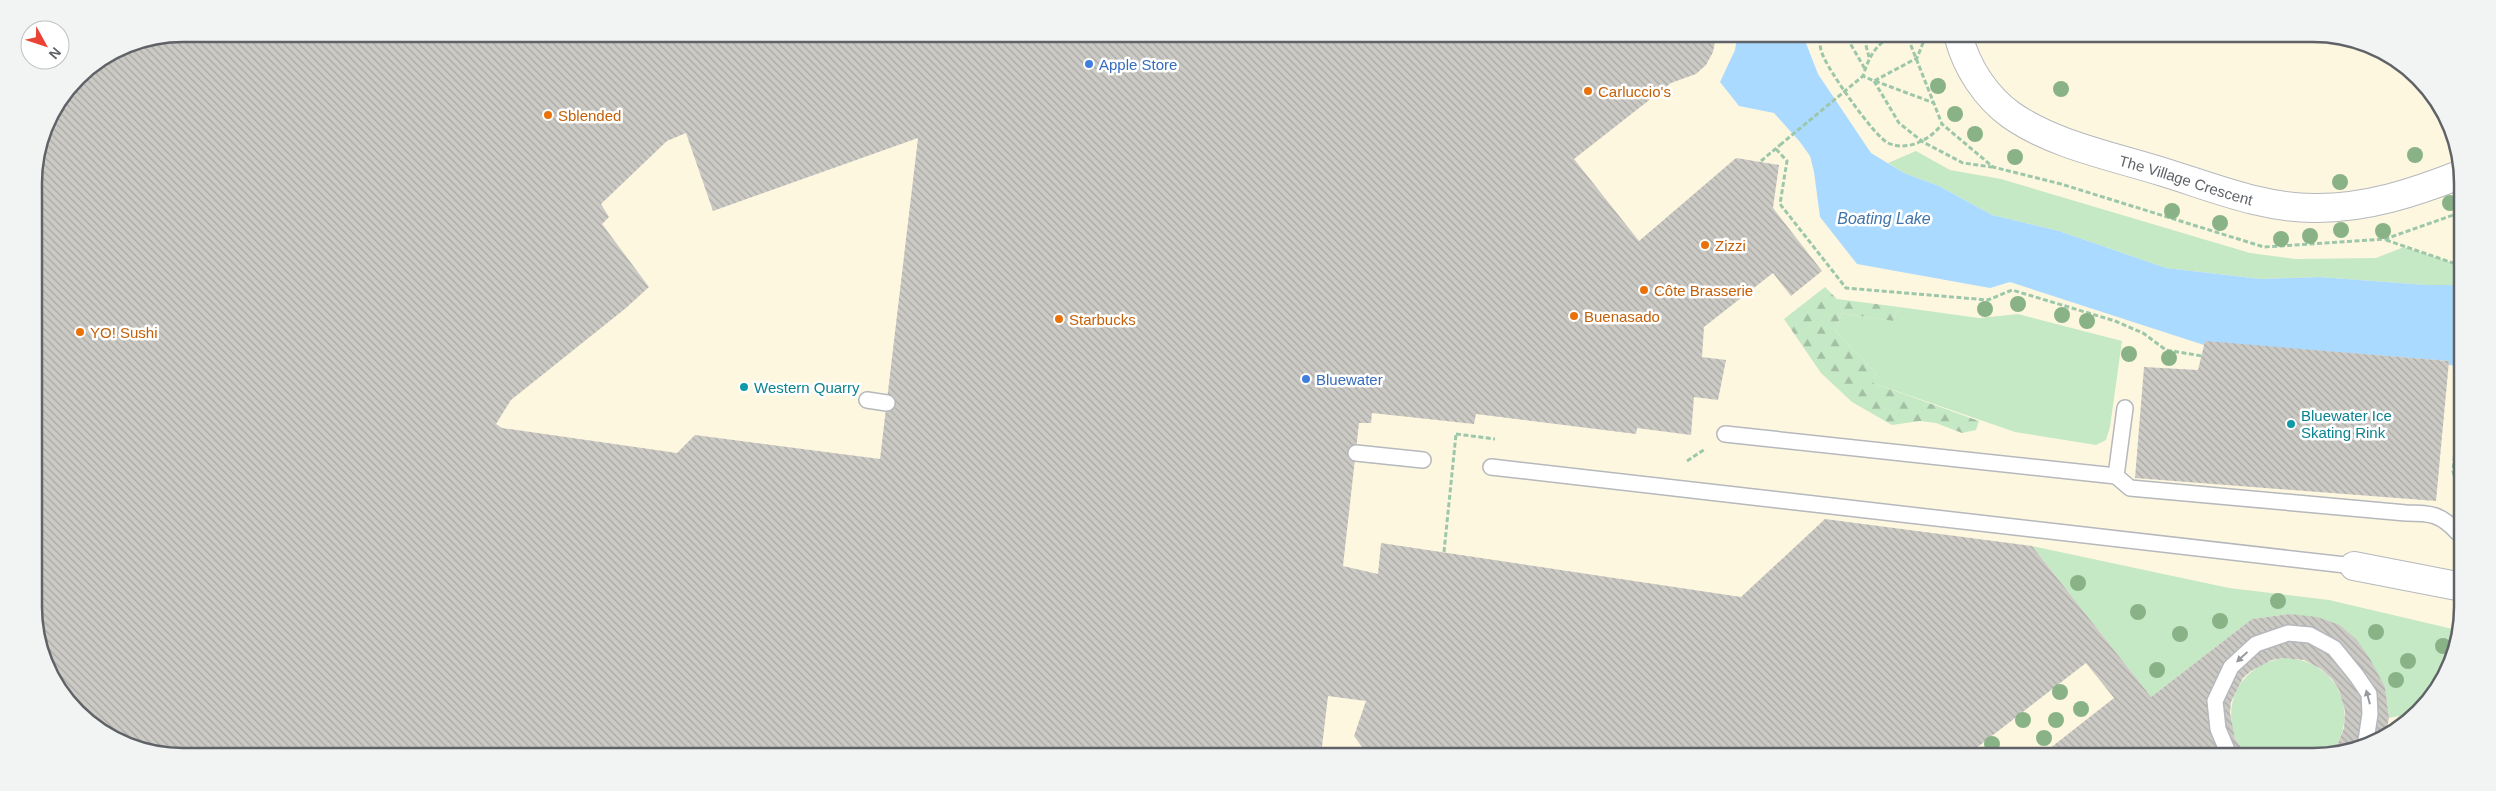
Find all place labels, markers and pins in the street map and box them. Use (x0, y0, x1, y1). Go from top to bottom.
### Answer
place label: Apple Store (1099, 56, 1177, 73)
marker: Apple Store (1083, 58, 1095, 70)
place label: Carluccio's (1598, 83, 1671, 100)
marker: Carluccio's (1582, 85, 1594, 97)
place label: Sblended (558, 107, 621, 124)
marker: Sblended (542, 109, 554, 121)
place label: Zizzi (1715, 237, 1746, 254)
marker: Zizzi (1699, 239, 1711, 251)
place label: Côte Brasserie (1654, 282, 1753, 299)
marker: Côte Brasserie (1638, 284, 1650, 296)
place label: Buenasado (1584, 308, 1660, 325)
marker: Buenasado (1568, 310, 1580, 322)
place label: Starbucks (1069, 311, 1136, 328)
marker: Starbucks (1053, 313, 1065, 325)
place label: YO! Sushi (90, 324, 158, 341)
marker: YO! Sushi (74, 326, 86, 338)
place label: Bluewater (1316, 371, 1383, 388)
marker: Bluewater (1300, 373, 1312, 385)
place label: Western Quarry (754, 379, 860, 396)
marker: Western Quarry (738, 381, 750, 393)
place label: Bluewater Ice Skating Rink (2301, 407, 2392, 441)
marker: Bluewater Ice Skating Rink (2285, 418, 2297, 430)

